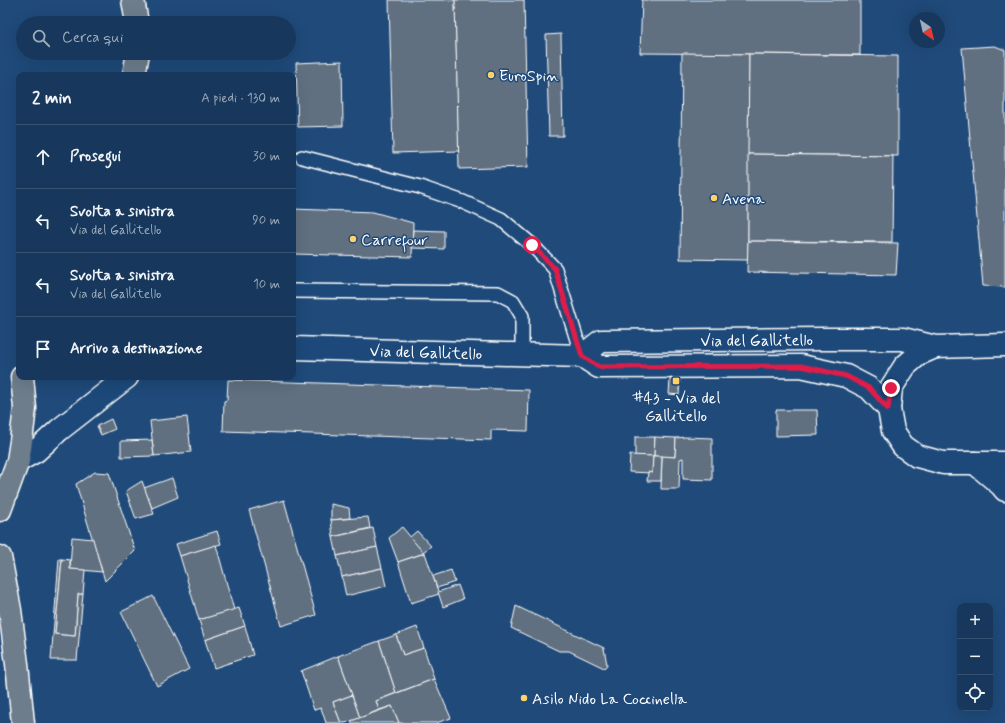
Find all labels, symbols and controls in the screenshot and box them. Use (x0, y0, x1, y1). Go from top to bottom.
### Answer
north arrow (909, 12, 945, 48)
search box (16, 16, 296, 60)
icon: search (30, 27, 52, 49)
text: Cerca qui (62, 28, 123, 48)
place label: EuroSpin (499, 66, 559, 87)
marker: EuroSpin (486, 70, 496, 80)
text: 2 min (32, 87, 72, 109)
text: A piedi · 130 m (201, 90, 280, 107)
icon: ahead (32, 146, 54, 168)
text: Prosegui (70, 147, 121, 167)
text: 30 m (253, 148, 280, 165)
place label: Avena (722, 189, 765, 210)
marker: Avena (709, 193, 719, 203)
text: Svolta a sinistra (70, 202, 175, 222)
icon: left (32, 210, 54, 232)
text: 90 m (252, 212, 280, 229)
text: Via del Gallitello (70, 222, 161, 239)
place label: Carrefour (361, 230, 428, 253)
marker: Carrefour (348, 234, 358, 244)
route start (523, 236, 541, 254)
text: Svolta a sinistra (70, 266, 175, 286)
icon: left (32, 274, 54, 296)
text: 10 m (253, 276, 280, 293)
text: Via del Gallitello (70, 286, 161, 303)
street label: Via del Gallitello (700, 330, 813, 352)
icon: arrive (32, 338, 54, 360)
text: Arrivo a destinazione (70, 339, 203, 359)
street label: Via del Gallitello (369, 341, 482, 365)
marker: #43 - Via del Gallitello (671, 376, 681, 386)
route end (882, 379, 900, 397)
place label: #43 - Via del Gallitello (632, 388, 720, 427)
map controls (957, 603, 993, 711)
button: + (957, 603, 993, 639)
button: − (957, 639, 993, 675)
button: locate (957, 675, 993, 711)
place label: Asilo Nido La Coccinella (532, 689, 687, 710)
marker: Asilo Nido La Coccinella (519, 693, 529, 703)

